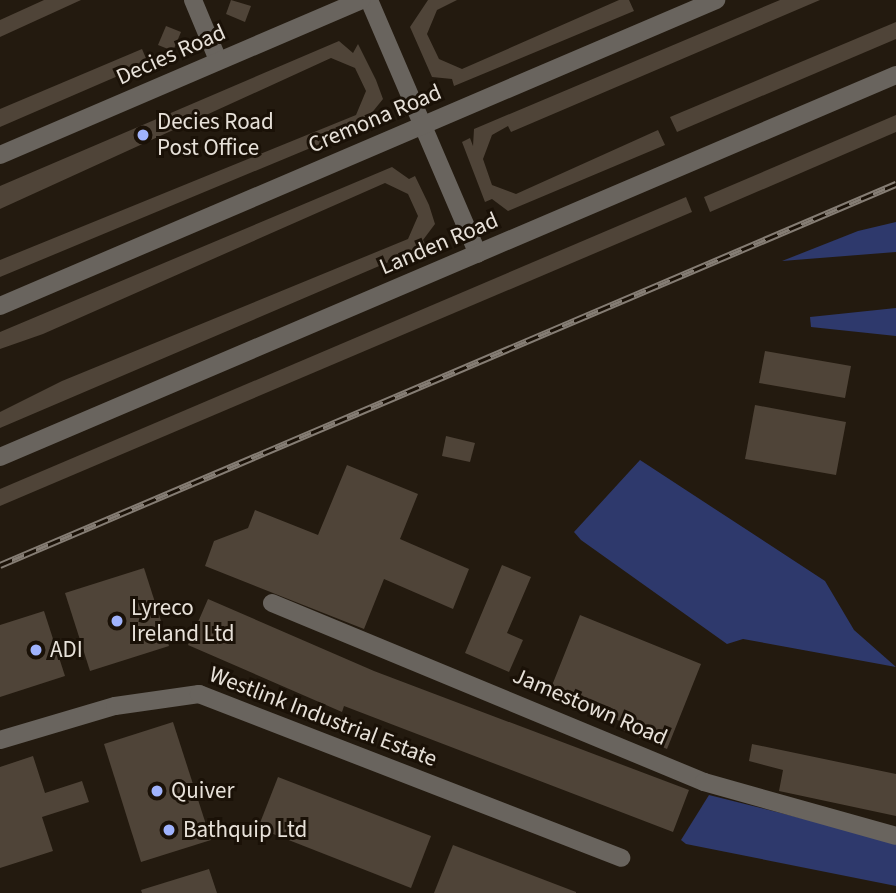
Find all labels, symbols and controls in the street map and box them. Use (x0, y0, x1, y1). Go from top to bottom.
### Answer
street label: Decies Road (112, 19, 230, 91)
street label: Cremona Road (304, 79, 446, 159)
place label: Decies Road Post Office (157, 108, 274, 162)
marker: Decies Road Post Office (135, 127, 151, 143)
street label: Landen Road (376, 207, 502, 281)
place label: Lyreco Ireland Ltd (131, 594, 235, 648)
marker: Lyreco Ireland Ltd (109, 613, 125, 629)
place label: ADI (50, 636, 83, 664)
marker: ADI (28, 642, 44, 658)
street label: Westlink Industrial Estate (205, 661, 441, 773)
street label: Jamestown Road (509, 662, 671, 752)
place label: Quiver (171, 777, 234, 805)
marker: Quiver (149, 783, 165, 799)
place label: Bathquip Ltd (183, 816, 307, 844)
marker: Bathquip Ltd (161, 822, 177, 838)

